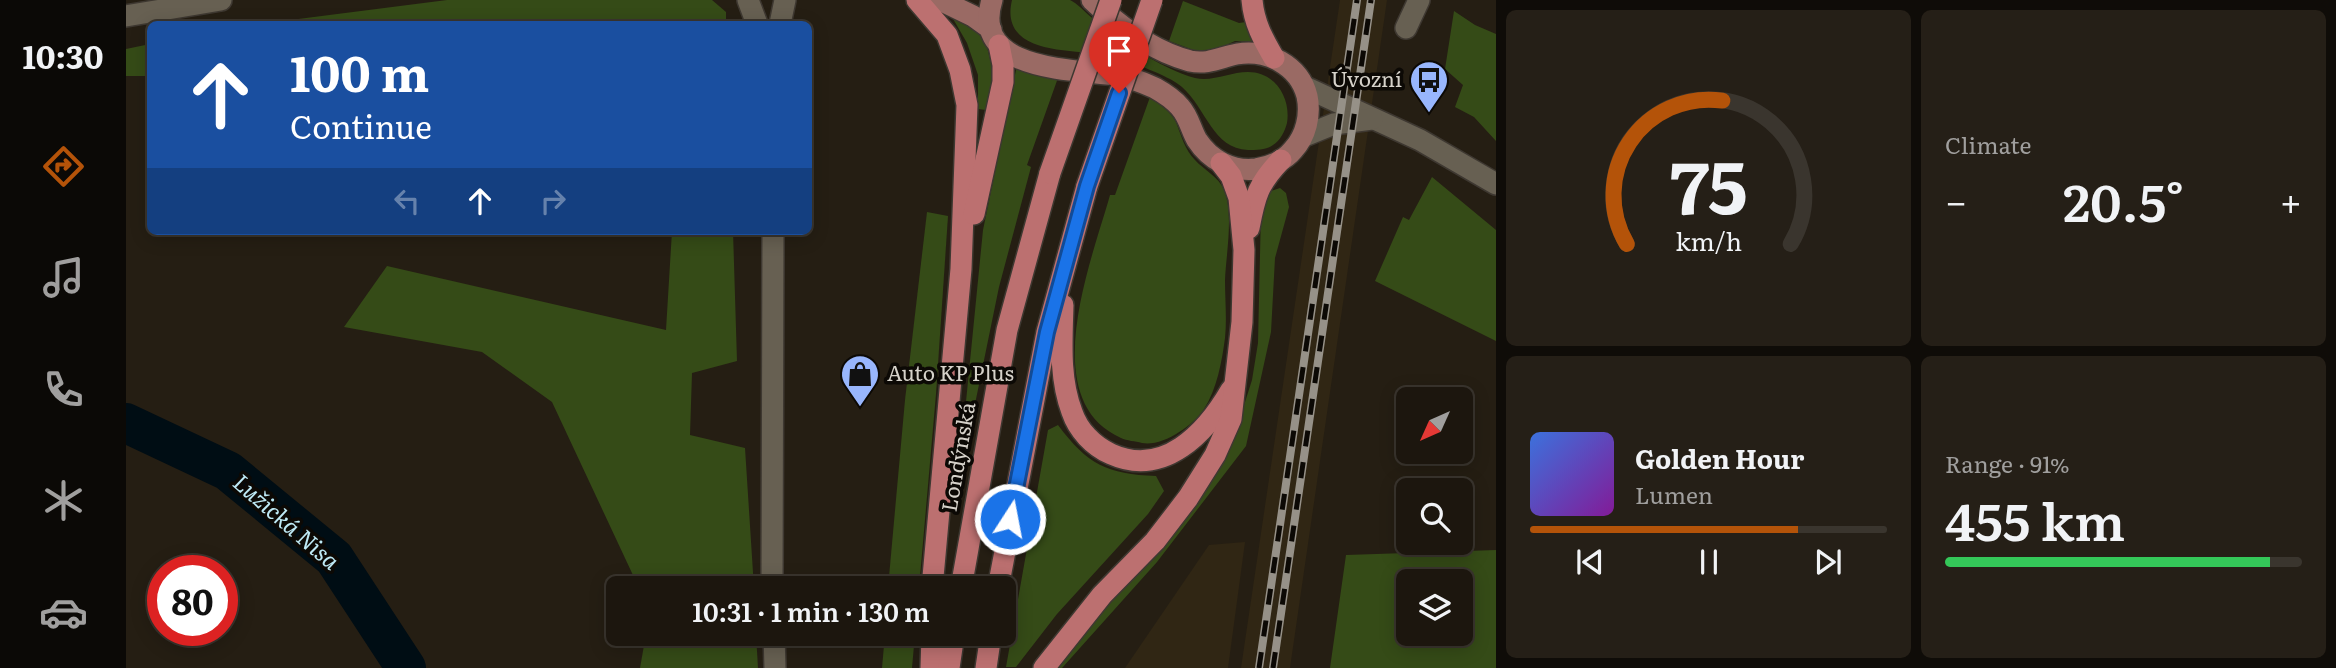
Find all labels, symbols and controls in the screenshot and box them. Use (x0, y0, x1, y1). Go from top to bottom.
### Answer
pin (1089, 21, 1149, 93)
text: 10:30 (23, 31, 103, 79)
icon: arrive (1100, 32, 1138, 70)
text: 100 m (290, 34, 429, 107)
icon: ahead (175, 49, 266, 140)
bus stop icon: Úvozní (1408, 59, 1450, 114)
place label: Úvozní (1331, 62, 1402, 93)
text: Continue (290, 101, 432, 149)
text: Climate (1945, 127, 2031, 161)
text: 75 (1670, 128, 1747, 236)
icon: directions (39, 142, 88, 191)
text: 20.5° (2063, 161, 2184, 238)
text: − (1945, 171, 1967, 228)
text: + (2280, 171, 2302, 228)
icon: left (388, 182, 426, 220)
icon: ahead (461, 182, 499, 220)
icon: right (534, 182, 572, 220)
text: km/h (1675, 222, 1742, 259)
icon: music (39, 253, 88, 302)
shop icon: Auto KP Plus (839, 353, 881, 408)
place label: Auto KP Plus (887, 356, 1014, 387)
icon: phone (39, 365, 88, 414)
north arrow (1396, 387, 1474, 464)
map controls (1396, 387, 1473, 646)
street label: Londýnská (932, 399, 982, 514)
text: Golden Hour (1635, 438, 1804, 477)
text: Range · 91% (1945, 446, 2069, 480)
water label: Lužická Nisa (227, 465, 348, 576)
icon: climate (39, 476, 88, 525)
text: Lumen (1635, 477, 1713, 511)
button: search (1396, 478, 1473, 555)
text: 455 km (1945, 480, 2125, 557)
position arrow (973, 482, 1047, 556)
icon: previous (1571, 543, 1609, 581)
icon: pause (1690, 543, 1728, 581)
icon: next (1809, 543, 1847, 581)
speed limit sign: 80 (147, 555, 238, 646)
button: layers (1396, 569, 1473, 646)
icon: car (39, 588, 88, 637)
text: 10:31 · 1 min · 130 m (692, 591, 930, 630)

